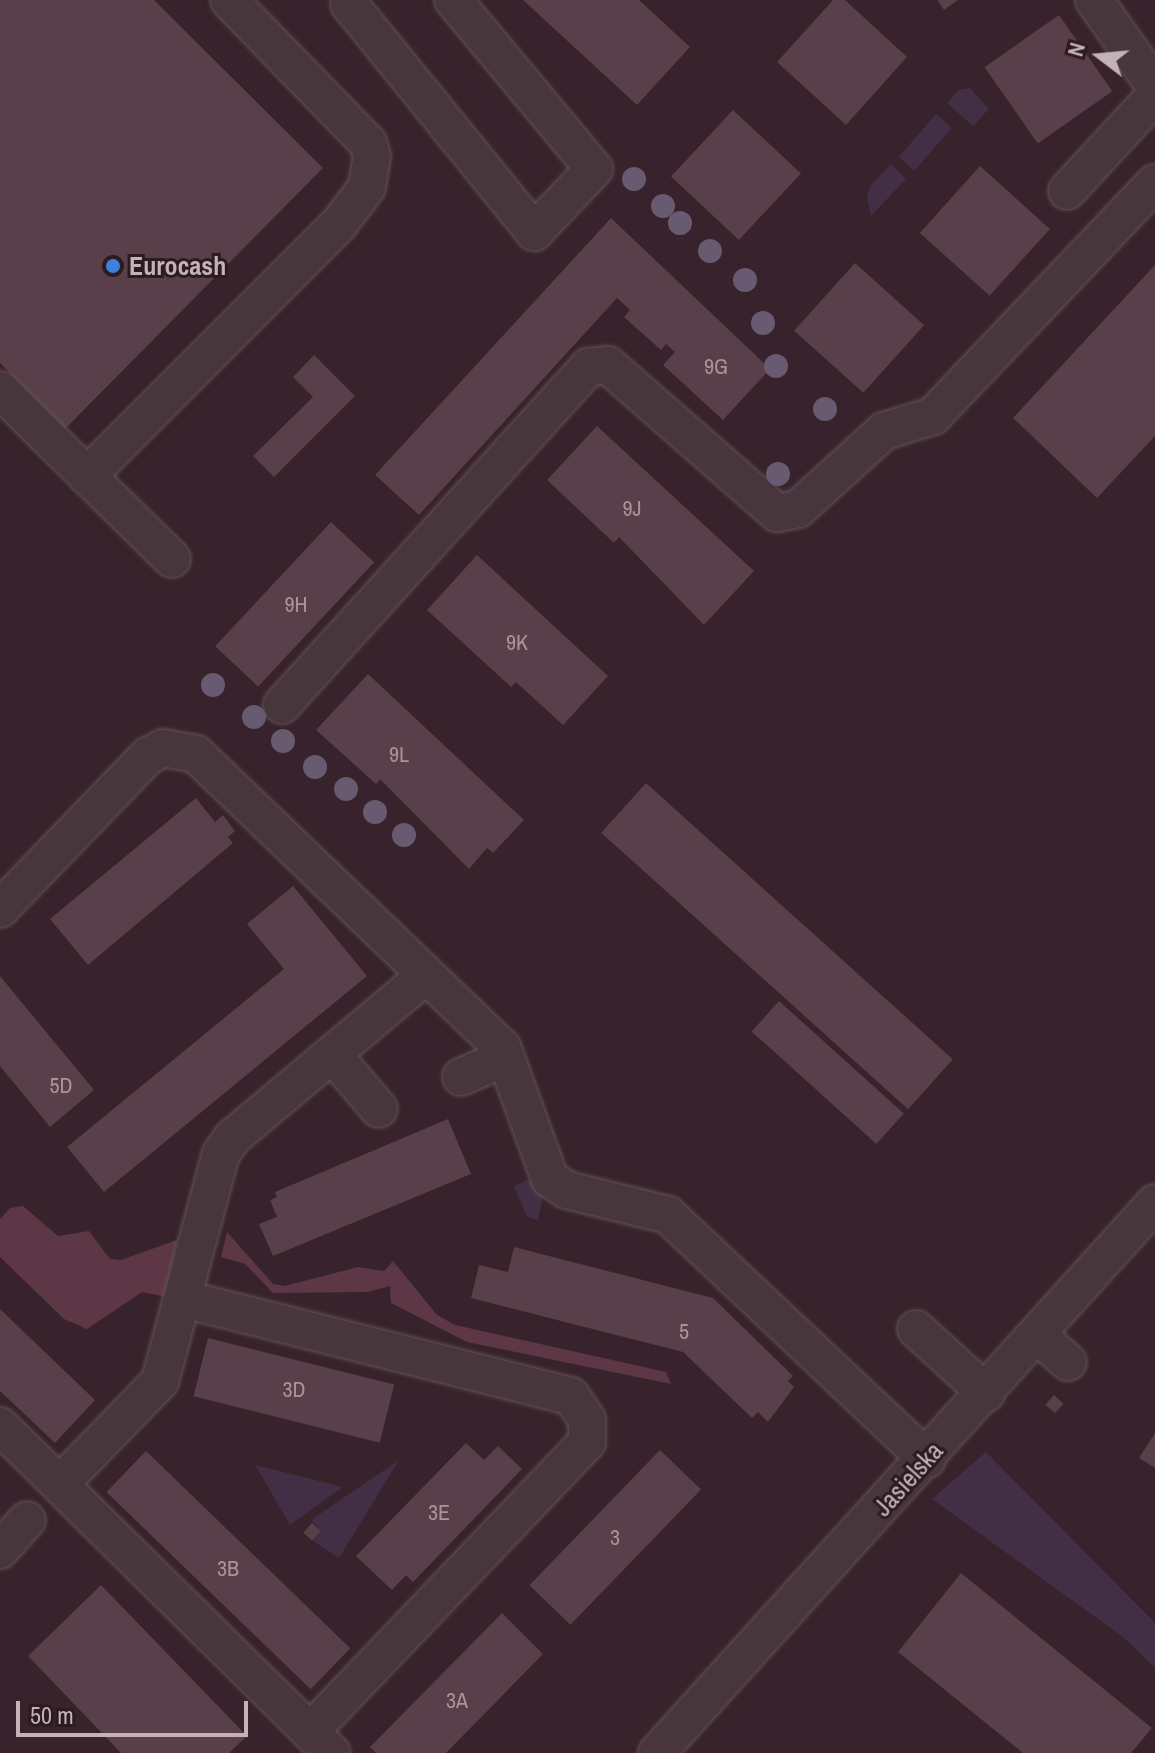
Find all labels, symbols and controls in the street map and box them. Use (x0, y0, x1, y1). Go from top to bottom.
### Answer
north arrow (1059, 16, 1139, 96)
text: N (1060, 39, 1092, 60)
place label: Eurocash (129, 250, 226, 282)
marker: Eurocash (104, 257, 122, 275)
house number: 9G (704, 354, 728, 380)
house number: 9J (622, 496, 642, 522)
house number: 9H (284, 592, 308, 618)
house number: 9K (506, 630, 528, 656)
house number: 9L (389, 742, 409, 768)
house number: 5D (49, 1073, 73, 1099)
house number: 5 (679, 1319, 689, 1345)
house number: 3D (282, 1377, 306, 1403)
street label: Jasielska (867, 1436, 949, 1522)
house number: 3E (428, 1500, 450, 1526)
house number: 3 (610, 1525, 620, 1551)
house number: 3B (217, 1556, 239, 1582)
scale bar (20, 1685, 252, 1735)
house number: 3A (446, 1688, 468, 1714)
text: 50 m (30, 1699, 74, 1731)

